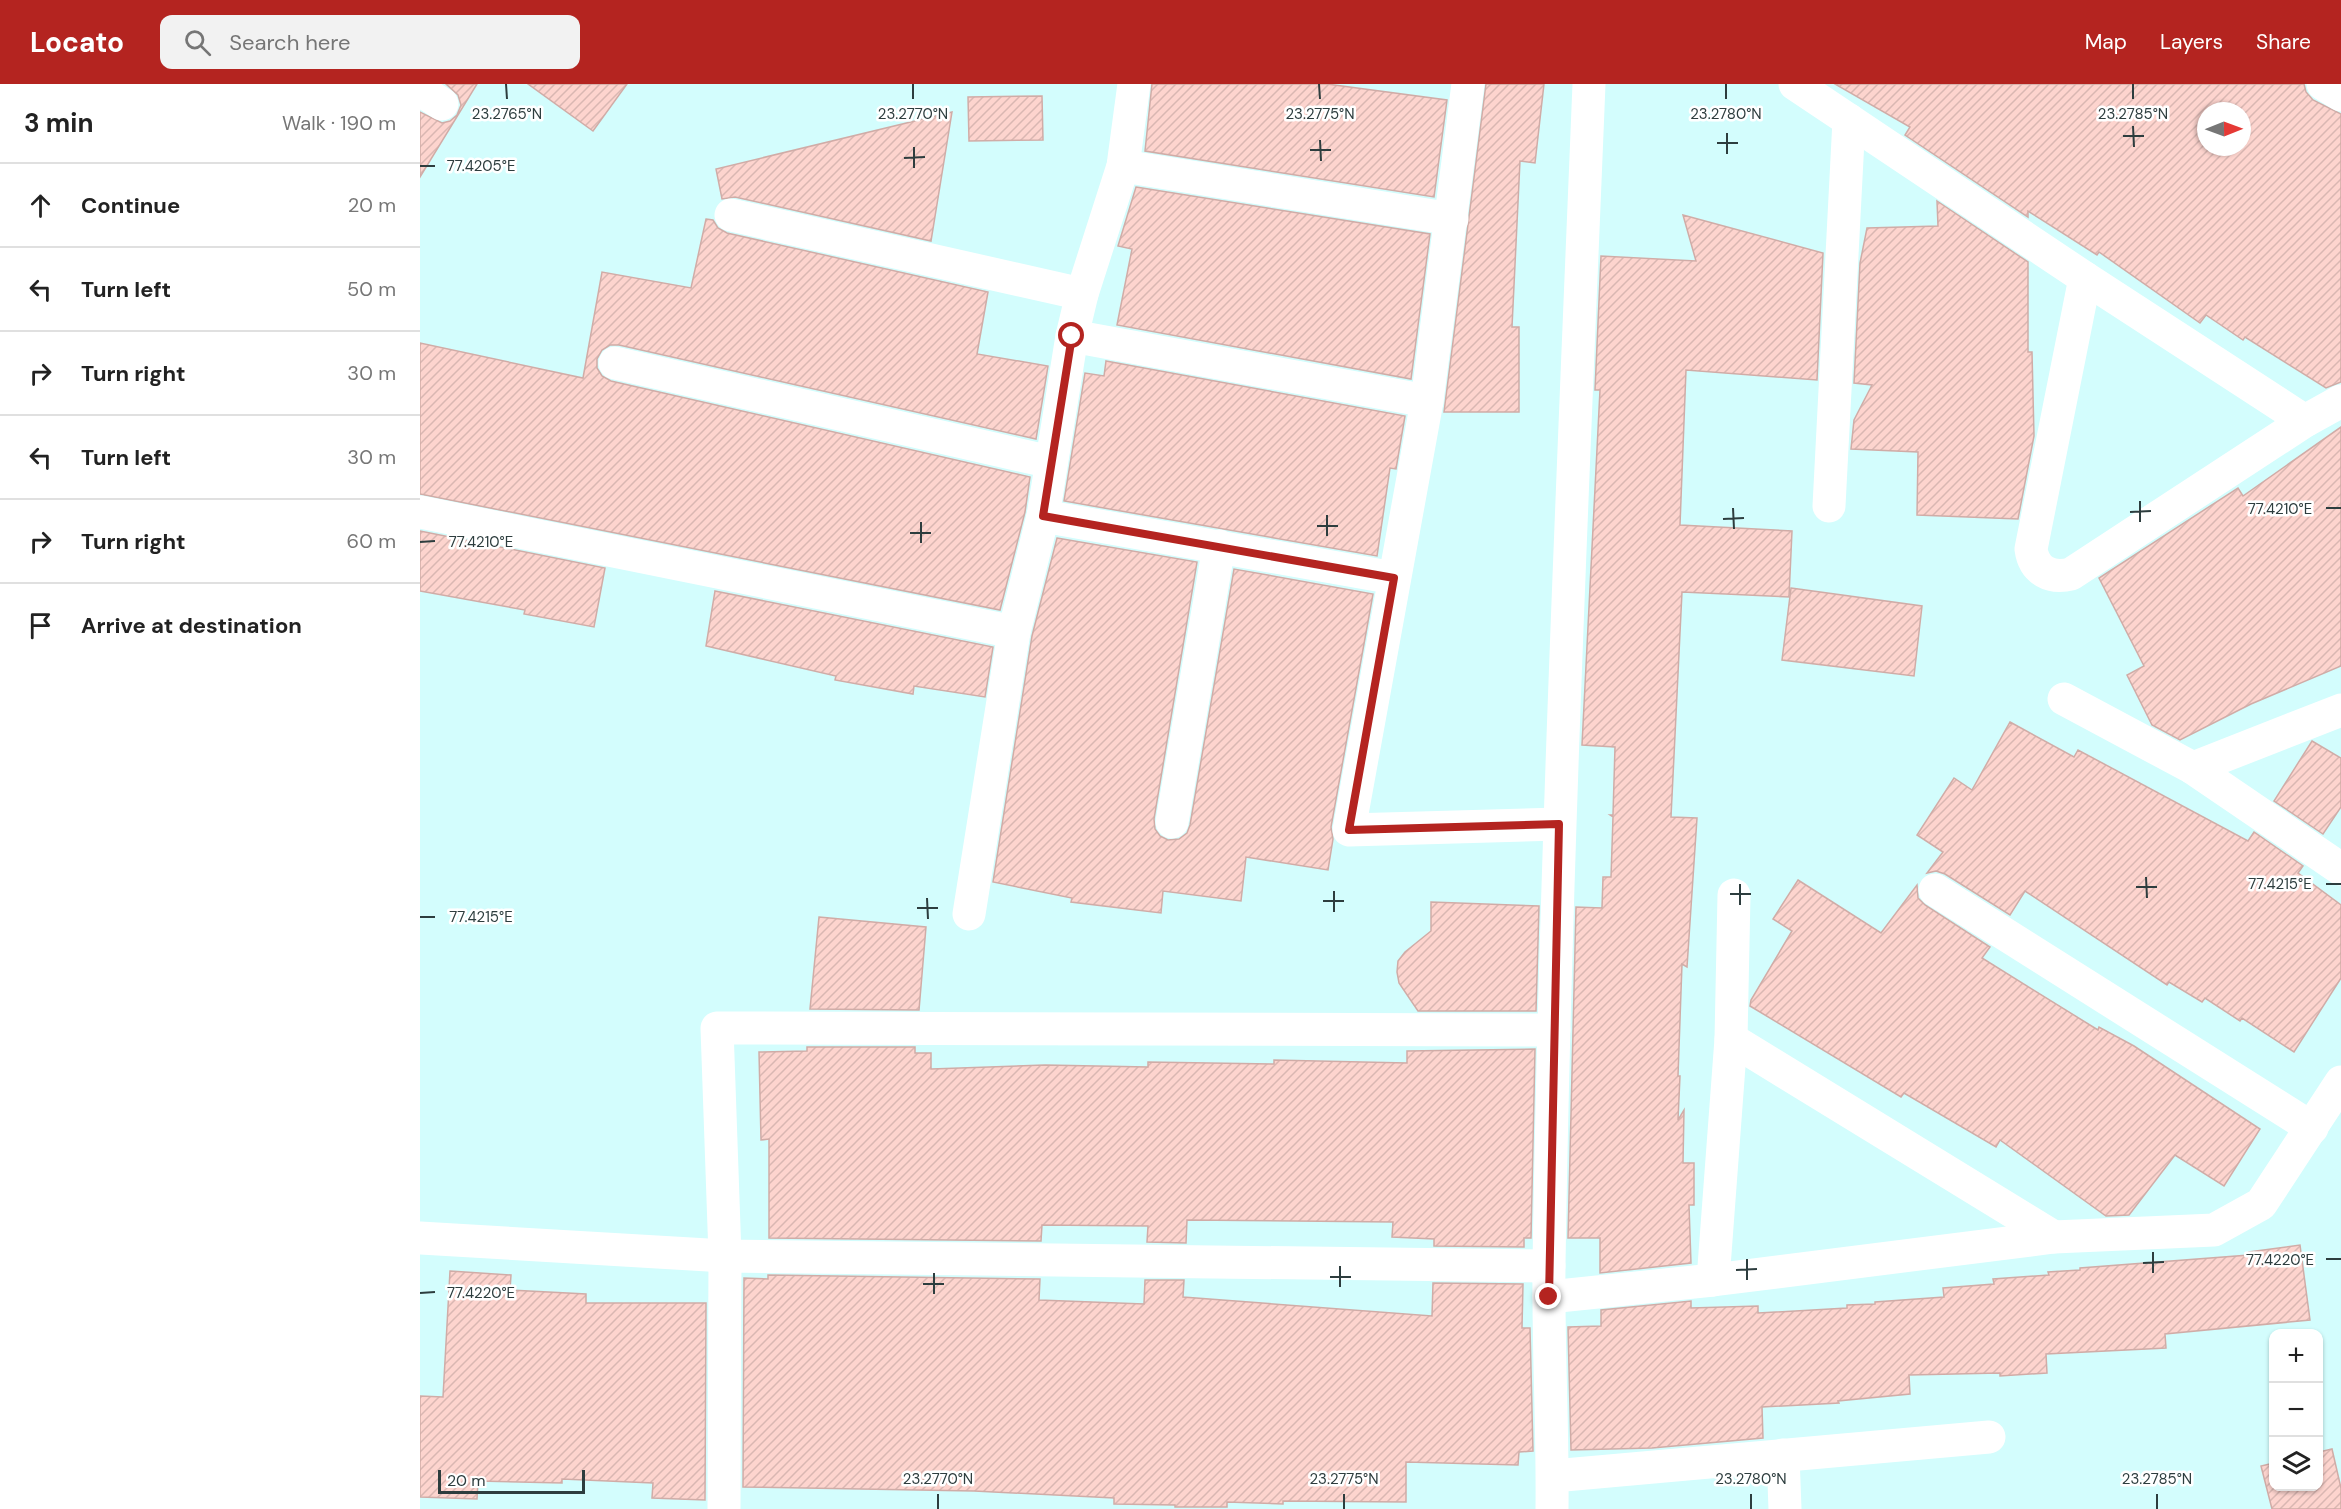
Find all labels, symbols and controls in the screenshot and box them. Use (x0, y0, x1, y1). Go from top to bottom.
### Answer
search box (160, 15, 580, 69)
text: Locato (30, 24, 124, 61)
icon: search (181, 26, 214, 59)
text: Search here (229, 28, 351, 57)
text: Map (2085, 28, 2127, 56)
text: Layers (2160, 28, 2223, 56)
text: Share (2256, 28, 2311, 56)
north arrow (2197, 102, 2251, 156)
text: 23.2765°N (472, 104, 542, 124)
text: 23.2770°N (878, 104, 948, 124)
text: 23.2775°N (1285, 104, 1355, 124)
text: 23.2780°N (1690, 104, 1762, 124)
text: 23.2785°N (2098, 104, 2168, 124)
text: 3 min (24, 106, 93, 140)
text: Walk · 190 m (282, 110, 396, 136)
text: 77.4205°E (447, 156, 515, 176)
icon: ahead (24, 189, 57, 222)
text: Continue (81, 191, 180, 220)
text: 20 m (348, 192, 396, 218)
icon: left (24, 273, 57, 306)
text: Turn left (81, 275, 171, 304)
text: 50 m (347, 276, 396, 302)
route start (1058, 322, 1084, 348)
icon: right (24, 357, 57, 390)
text: Turn right (81, 359, 186, 388)
text: 30 m (347, 360, 396, 386)
icon: left (24, 441, 57, 474)
text: Turn left (81, 443, 171, 472)
text: 30 m (347, 444, 396, 470)
text: 77.4210°E (2248, 499, 2312, 519)
icon: right (24, 525, 57, 558)
text: Turn right (81, 527, 186, 556)
text: 60 m (347, 528, 396, 554)
text: 77.4210°E (449, 532, 513, 552)
icon: arrive (24, 609, 57, 642)
text: Arrive at destination (81, 611, 302, 640)
text: 77.4215°E (2248, 874, 2312, 894)
text: 77.4215°E (449, 907, 513, 927)
text: 77.4220°E (2246, 1250, 2314, 1270)
text: 77.4220°E (447, 1283, 515, 1303)
route end (1535, 1283, 1561, 1309)
map controls (2269, 1329, 2323, 1491)
button: + (2269, 1329, 2323, 1383)
button: − (2269, 1383, 2323, 1437)
button: layers (2269, 1437, 2323, 1491)
scale bar (438, 1467, 585, 1494)
text: 23.2770°N (903, 1469, 973, 1489)
text: 23.2775°N (1309, 1469, 1379, 1489)
text: 23.2780°N (1715, 1469, 1787, 1489)
text: 23.2785°N (2122, 1469, 2192, 1489)
text: 20 m (447, 1470, 486, 1491)

